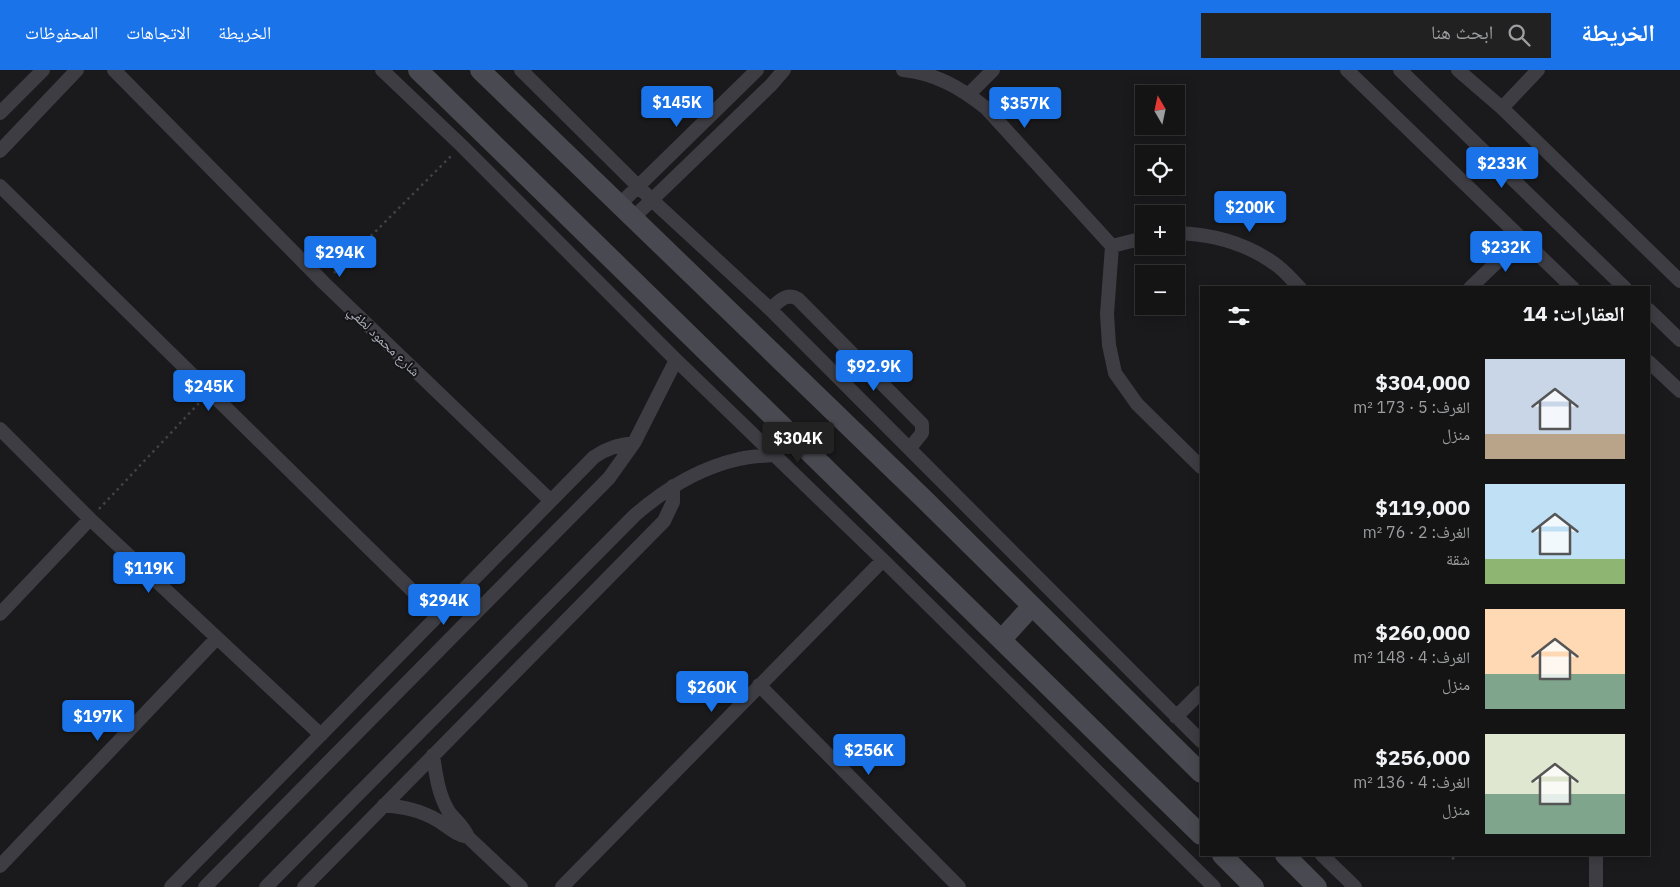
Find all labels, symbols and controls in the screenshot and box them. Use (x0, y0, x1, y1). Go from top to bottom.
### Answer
search box (1201, 13, 1551, 58)
text: الخريطة (1581, 16, 1655, 48)
text: ابحث هنا (1431, 20, 1493, 44)
text: المحفوظات (25, 21, 98, 44)
text: الاتجاهات (126, 21, 190, 44)
text: الخريطة (218, 21, 271, 44)
icon: search (1505, 21, 1533, 49)
pin: $145K (642, 85, 712, 128)
north arrow (1135, 85, 1185, 135)
map controls (1135, 85, 1185, 315)
pin: $357K (990, 87, 1060, 129)
text: $145K (652, 92, 702, 112)
text: $357K (1000, 93, 1050, 113)
button: locate (1135, 145, 1185, 195)
pin: $233K (1467, 146, 1537, 189)
text: $233K (1477, 153, 1527, 173)
pin: $200K (1215, 190, 1285, 233)
text: $200K (1225, 197, 1275, 217)
button: + (1135, 205, 1185, 255)
pin: $232K (1471, 230, 1541, 273)
pin: $294K (305, 236, 375, 278)
text: $232K (1481, 237, 1531, 257)
text: $294K (315, 242, 365, 262)
button: − (1135, 265, 1185, 315)
text: العقارات: 14 (1522, 299, 1625, 327)
street label: شارع محمود لطفي (342, 302, 424, 382)
icon: filters (1225, 302, 1253, 330)
pin: $92.9K (833, 350, 915, 392)
text: $92.9K (847, 356, 901, 376)
text: $304,000 (1375, 368, 1470, 396)
pin: $245K (174, 370, 244, 412)
text: $245K (184, 376, 234, 396)
icon: home (1525, 379, 1585, 439)
text: الغرف: 5 · 173 m² (1353, 397, 1470, 417)
pin: $304K (763, 422, 833, 464)
text: منزل (1442, 424, 1470, 444)
text: $304K (773, 428, 823, 448)
text: $119,000 (1375, 493, 1470, 521)
icon: home (1525, 504, 1585, 564)
text: الغرف: 2 · 76 m² (1363, 522, 1470, 542)
text: شقة (1446, 549, 1470, 569)
pin: $119K (114, 552, 184, 594)
text: $119K (124, 558, 174, 578)
pin: $294K (409, 584, 479, 626)
text: $294K (419, 590, 469, 610)
text: $260,000 (1375, 618, 1470, 646)
icon: home (1525, 629, 1585, 689)
text: الغرف: 4 · 148 m² (1353, 647, 1470, 667)
pin: $260K (677, 670, 747, 713)
text: منزل (1442, 674, 1470, 694)
text: $260K (687, 677, 737, 697)
pin: $197K (63, 700, 133, 742)
text: $197K (73, 706, 123, 726)
pin: $256K (834, 734, 904, 776)
text: $256K (844, 740, 894, 760)
text: $256,000 (1375, 743, 1470, 771)
icon: home (1525, 754, 1585, 814)
text: الغرف: 4 · 136 m² (1353, 772, 1470, 792)
text: منزل (1442, 799, 1470, 819)

